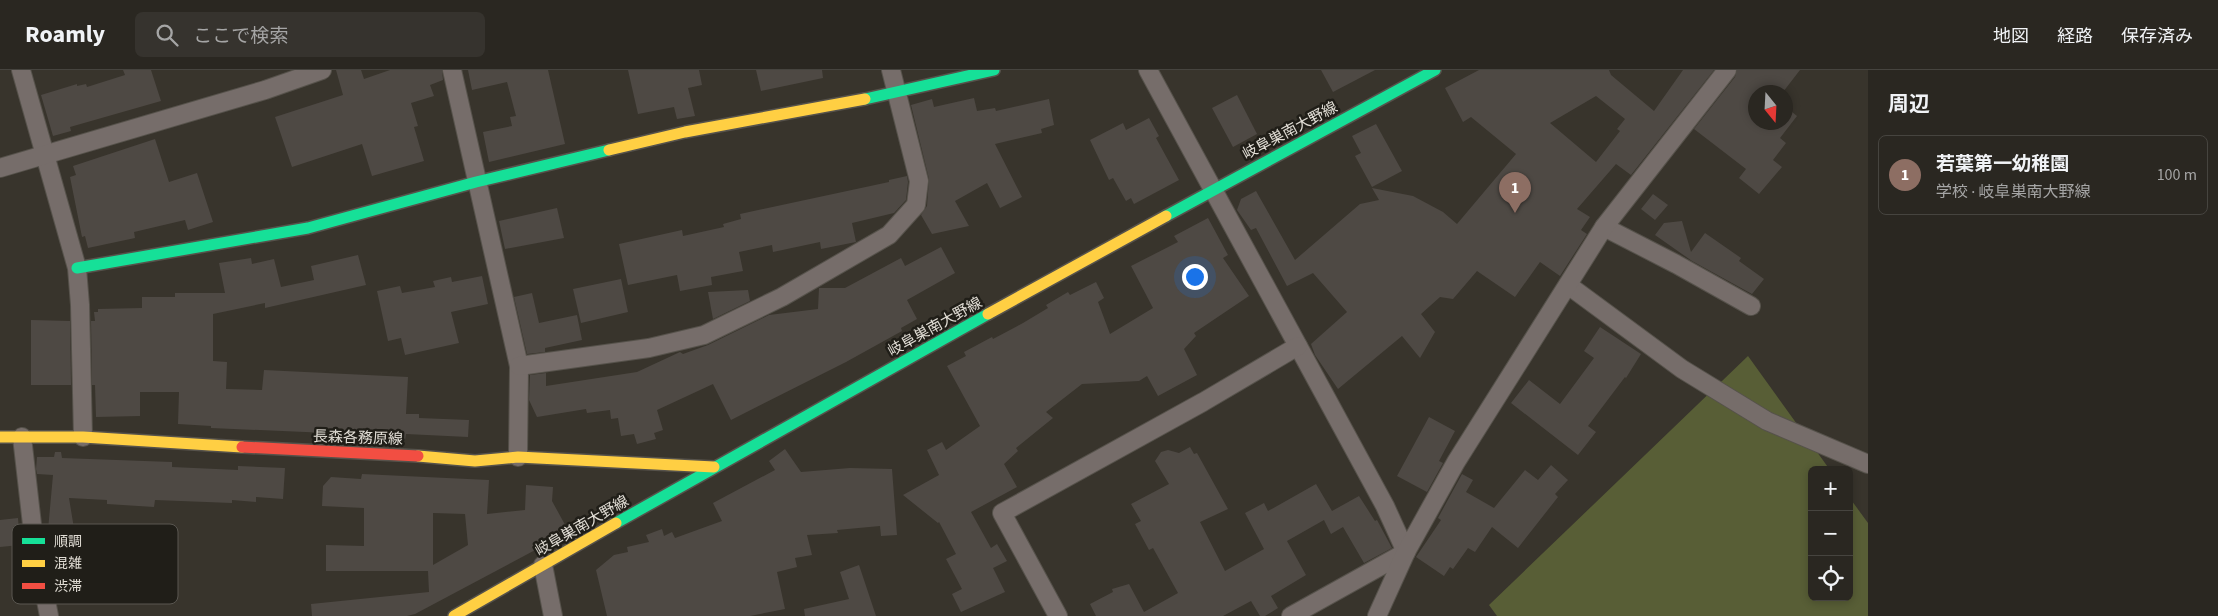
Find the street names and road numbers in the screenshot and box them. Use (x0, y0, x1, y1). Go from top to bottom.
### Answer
street label: 岐阜巣南大野線 (1239, 97, 1341, 165)
street label: 岐阜巣南大野線 (884, 292, 986, 362)
street label: 長森各務原線 (313, 426, 403, 450)
street label: 岐阜巣南大野線 (531, 491, 633, 561)

